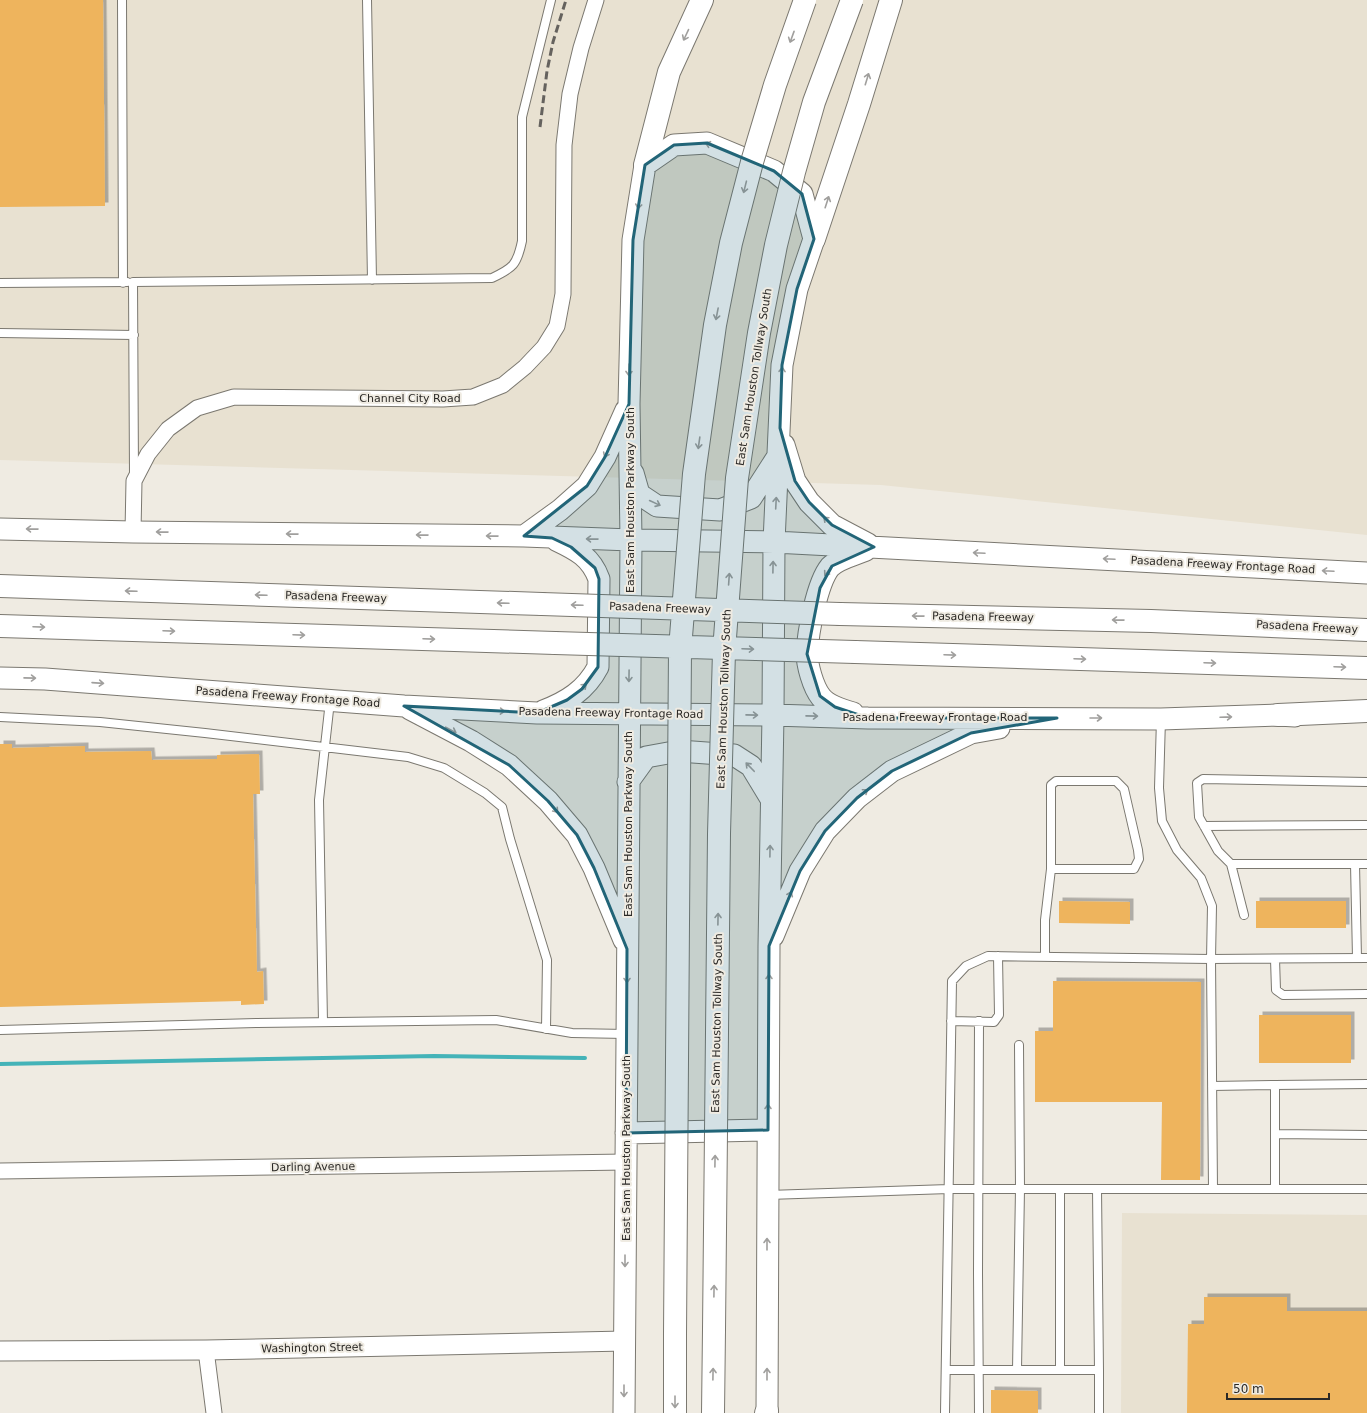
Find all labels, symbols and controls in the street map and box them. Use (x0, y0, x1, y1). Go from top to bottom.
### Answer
one-way arrow (682, 29, 689, 41)
one-way arrow (788, 30, 795, 43)
one-way arrow (864, 72, 871, 85)
one-way arrow (706, 141, 718, 149)
one-way arrow (741, 181, 748, 194)
one-way arrow (635, 196, 643, 209)
one-way arrow (824, 196, 831, 209)
street label: East Sam Houston Tollway South (734, 287, 774, 467)
one-way arrow (713, 308, 721, 321)
one-way arrow (625, 363, 633, 376)
one-way arrow (778, 367, 786, 380)
street label: Channel City Road (359, 392, 461, 405)
street label: East Sam Houston Parkway South (624, 407, 637, 593)
one-way arrow (695, 436, 703, 449)
one-way arrow (603, 446, 610, 458)
one-way arrow (772, 497, 779, 510)
one-way arrow (649, 500, 661, 508)
one-way arrow (824, 517, 834, 526)
one-way arrow (26, 526, 39, 533)
one-way arrow (156, 528, 169, 536)
one-way arrow (286, 530, 299, 538)
one-way arrow (416, 531, 429, 539)
one-way arrow (486, 532, 499, 540)
one-way arrow (586, 535, 599, 543)
one-way arrow (973, 549, 986, 556)
street label: Pasadena Freeway Frontage Road (1130, 554, 1316, 576)
one-way arrow (1103, 556, 1116, 563)
one-way arrow (769, 561, 777, 574)
one-way arrow (824, 566, 832, 577)
one-way arrow (1322, 567, 1335, 575)
one-way arrow (726, 573, 733, 586)
one-way arrow (125, 587, 138, 594)
street label: Pasadena Freeway (285, 589, 388, 605)
one-way arrow (255, 591, 268, 599)
one-way arrow (497, 599, 510, 607)
street label: Pasadena Freeway (609, 600, 712, 616)
one-way arrow (571, 602, 584, 609)
street label: East Sam Houston Tollway South (714, 609, 734, 789)
street label: Pasadena Freeway (932, 610, 1035, 624)
one-way arrow (912, 612, 925, 620)
one-way arrow (1112, 616, 1125, 624)
street label: Pasadena Freeway (1256, 618, 1359, 636)
one-way arrow (32, 623, 45, 631)
one-way arrow (162, 627, 175, 635)
one-way arrow (292, 631, 305, 639)
one-way arrow (422, 635, 435, 643)
one-way arrow (741, 645, 754, 652)
one-way arrow (943, 651, 956, 659)
one-way arrow (1073, 655, 1086, 663)
one-way arrow (1203, 659, 1216, 667)
one-way arrow (1333, 663, 1346, 671)
one-way arrow (625, 669, 633, 682)
one-way arrow (23, 674, 36, 682)
one-way arrow (91, 679, 104, 686)
one-way arrow (577, 683, 588, 692)
street label: Pasadena Freeway Frontage Road (195, 684, 381, 710)
street label: Pasadena Freeway Frontage Road (518, 705, 704, 721)
one-way arrow (492, 708, 505, 715)
one-way arrow (745, 711, 758, 719)
street label: Pasadena Freeway Frontage Road (843, 711, 1027, 724)
one-way arrow (805, 712, 818, 720)
one-way arrow (1219, 713, 1232, 721)
one-way arrow (1089, 714, 1102, 722)
one-way arrow (445, 727, 457, 735)
street label: East Sam Houston Parkway South (622, 731, 635, 917)
one-way arrow (745, 762, 754, 772)
one-way arrow (858, 788, 869, 797)
one-way arrow (549, 803, 558, 814)
one-way arrow (766, 845, 774, 858)
one-way arrow (786, 892, 794, 904)
one-way arrow (714, 913, 722, 926)
street label: East Sam Houston Tollway South (709, 933, 725, 1113)
one-way arrow (623, 970, 631, 983)
one-way arrow (765, 974, 773, 987)
street label: East Sam Houston Parkway South (620, 1055, 633, 1241)
one-way arrow (764, 1104, 772, 1117)
one-way arrow (711, 1155, 719, 1168)
street label: Darling Avenue (271, 1160, 355, 1174)
one-way arrow (763, 1238, 771, 1251)
one-way arrow (621, 1254, 629, 1267)
one-way arrow (710, 1285, 718, 1298)
street label: Washington Street (261, 1341, 364, 1355)
one-way arrow (709, 1368, 717, 1381)
one-way arrow (763, 1368, 771, 1381)
scale bar (1227, 1375, 1329, 1401)
text: 50 m (1233, 1382, 1264, 1396)
one-way arrow (620, 1384, 628, 1397)
one-way arrow (671, 1395, 679, 1408)

